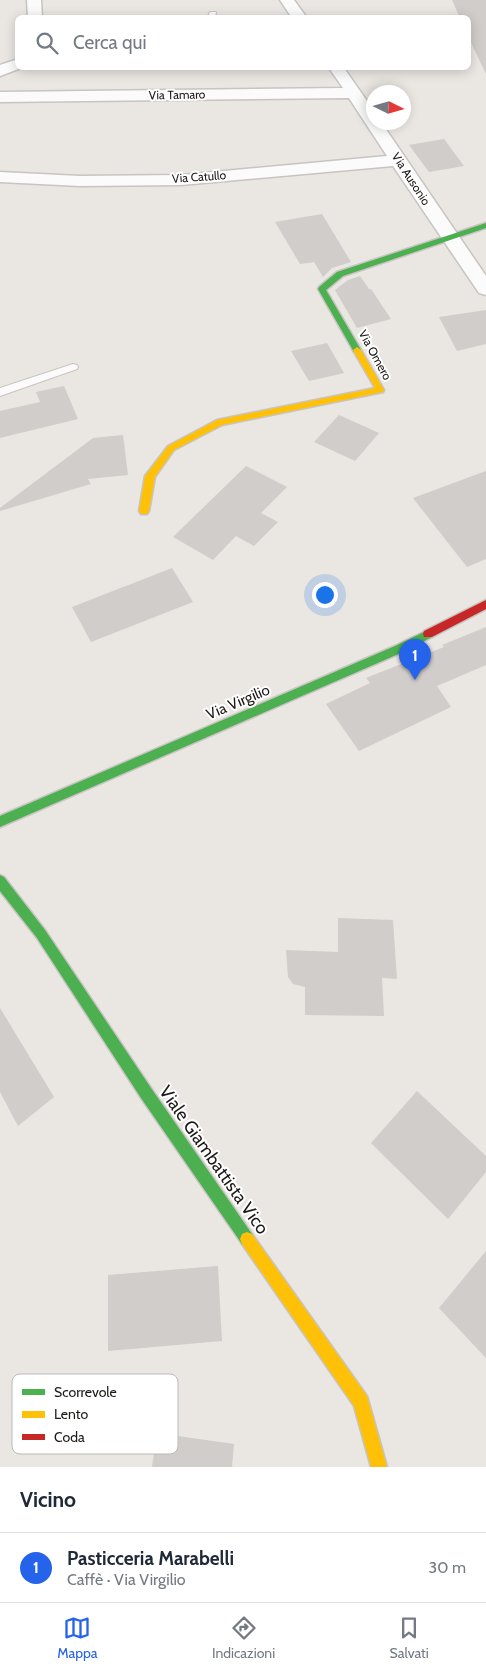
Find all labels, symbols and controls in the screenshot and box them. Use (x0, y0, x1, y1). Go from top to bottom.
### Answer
search box (15, 15, 471, 70)
icon: search (33, 29, 61, 57)
text: Cerca qui (73, 31, 147, 54)
north arrow (366, 85, 411, 130)
street label: Via Tamaro (148, 86, 206, 102)
street label: Via Ausonio (389, 150, 434, 208)
street label: Via Catullo (171, 167, 227, 186)
street label: Via Omero (356, 327, 395, 383)
your location (312, 582, 338, 608)
pin: 1 (399, 639, 431, 680)
street label: Via Virgilio (204, 681, 272, 723)
street label: Viale Giambattista Vico (155, 1082, 274, 1238)
legend (12, 1374, 178, 1454)
text: Scorrevole (54, 1383, 117, 1401)
text: Lento (54, 1405, 88, 1423)
text: Coda (54, 1428, 85, 1446)
text: Vicino (20, 1487, 76, 1512)
text: Pasticceria Marabelli (67, 1547, 234, 1570)
text: 1 (33, 1558, 39, 1577)
text: 30 m (429, 1558, 466, 1577)
text: Caffè · Via Virgilio (67, 1570, 186, 1589)
tab: Mappa (57, 1614, 98, 1662)
tab: Indicazioni (212, 1614, 275, 1662)
tab: Salvati (390, 1614, 429, 1662)

